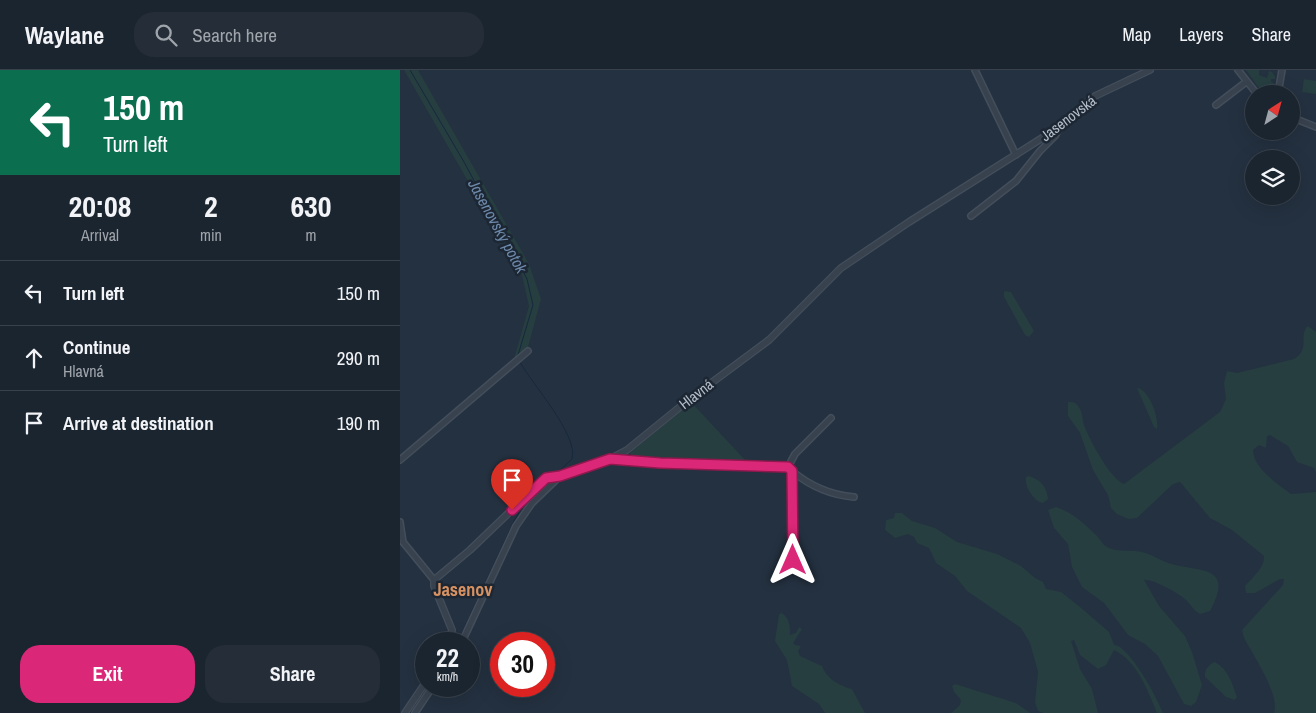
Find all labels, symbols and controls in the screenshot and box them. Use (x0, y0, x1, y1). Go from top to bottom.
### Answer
search box (134, 12, 484, 57)
text: Waylane (25, 19, 104, 51)
icon: search (152, 21, 180, 49)
text: Search here (192, 22, 277, 48)
text: Map (1123, 22, 1151, 47)
text: Layers (1179, 22, 1224, 47)
text: Share (1252, 22, 1291, 47)
text: 150 m (103, 84, 184, 131)
north arrow (1245, 85, 1300, 140)
map controls (1245, 85, 1300, 205)
icon: left (20, 90, 85, 155)
street label: Jasenovská (1036, 90, 1100, 146)
text: Turn left (103, 129, 168, 159)
button: layers (1245, 150, 1300, 205)
water label: Jasenovský potok (463, 174, 533, 277)
text: 20:08 (69, 186, 131, 226)
text: 2 (204, 186, 218, 226)
text: 630 (290, 186, 331, 226)
text: Arrival (81, 224, 119, 246)
text: min (200, 224, 222, 246)
text: m (305, 224, 316, 246)
icon: left (20, 279, 48, 307)
text: Turn left (63, 280, 124, 306)
text: 150 m (337, 280, 380, 306)
text: Continue (63, 334, 131, 360)
icon: ahead (20, 344, 48, 372)
text: 290 m (337, 345, 380, 371)
text: Hlavná (63, 360, 104, 382)
street label: Hlavná (674, 374, 718, 414)
icon: arrive (20, 409, 48, 437)
text: Arrive at destination (63, 410, 214, 436)
text: 190 m (337, 410, 380, 436)
pin (491, 459, 533, 510)
icon: arrive (498, 466, 526, 494)
position arrow (766, 533, 818, 585)
district label: Jasenov (433, 577, 493, 602)
speed limit sign: 30 (490, 632, 555, 697)
text: 22 (436, 641, 459, 675)
button: Exit (20, 645, 195, 703)
button: Share (205, 645, 380, 703)
text: km/h (437, 669, 458, 685)

